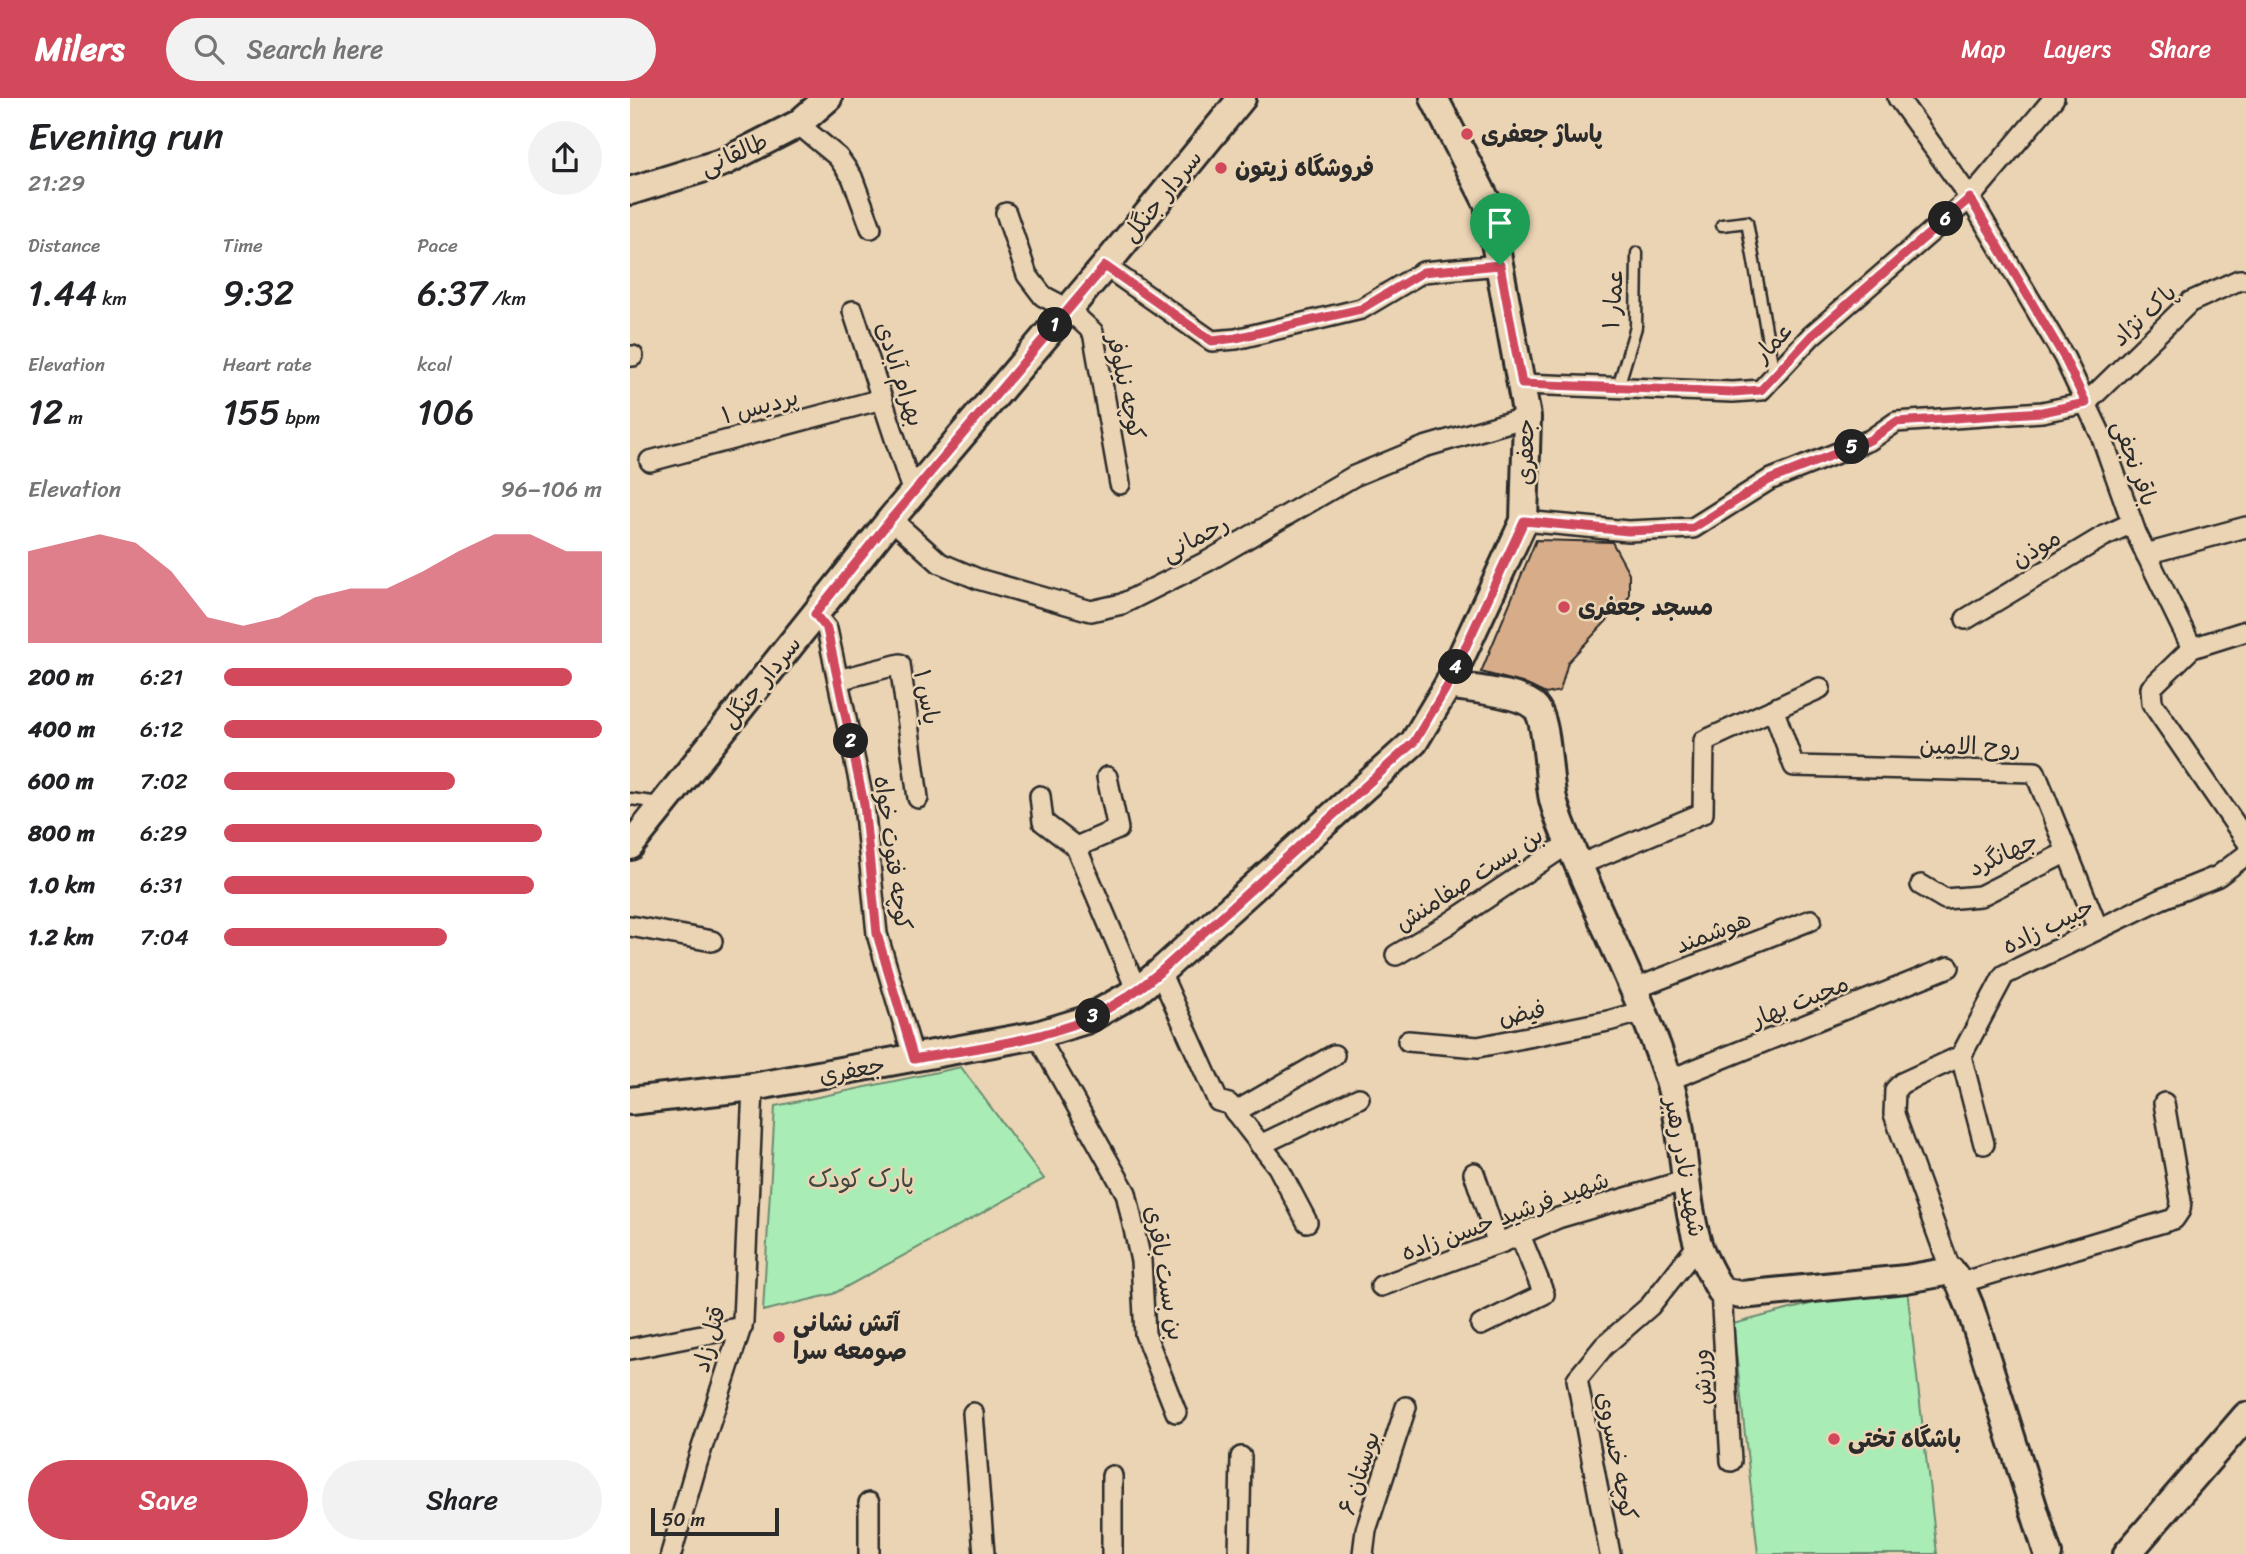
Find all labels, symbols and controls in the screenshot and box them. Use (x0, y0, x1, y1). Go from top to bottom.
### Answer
search box (166, 18, 656, 81)
text: Milers (35, 20, 124, 78)
text: Search here (246, 26, 383, 72)
text: Map (1961, 28, 2006, 70)
text: Layers (2044, 28, 2111, 70)
text: Share (2149, 28, 2211, 70)
icon: search (190, 30, 228, 68)
text: Evening run (28, 103, 224, 170)
place label: پاساژ جعفری (1481, 113, 1603, 155)
street label: طالقانی (693, 120, 775, 188)
button: share (528, 121, 602, 195)
marker: پاساژ جعفری (1459, 126, 1475, 142)
street label: سردار جنگل (1111, 140, 1213, 252)
place label: فروشگاه زیتون (1235, 147, 1374, 189)
marker: فروشگاه زیتون (1213, 160, 1229, 176)
text: 21:29 (28, 163, 85, 204)
pin (1470, 193, 1530, 265)
pin: 6 (1928, 202, 1964, 236)
text: 6 (1940, 202, 1951, 235)
icon: arrive (1481, 204, 1519, 242)
text: Distance (28, 229, 100, 262)
text: Time (223, 229, 263, 262)
text: Pace (417, 229, 458, 262)
text: 1.44 (28, 262, 97, 324)
text: 9:32 (223, 262, 294, 324)
text: 6:37 (417, 262, 487, 324)
street label: عمار ۱ (1590, 267, 1636, 331)
street label: پاک نژاد (2101, 273, 2187, 357)
text: km (97, 282, 127, 315)
text: /km (487, 282, 526, 315)
pin: 1 (1038, 308, 1072, 342)
text: 1 (1050, 308, 1059, 341)
street label: عمار (1741, 311, 1804, 374)
street label: بهرام آبادی (863, 316, 937, 432)
street label: کوچه نیلوفر (1094, 328, 1158, 444)
text: Elevation (28, 348, 105, 381)
text: Heart rate (223, 348, 312, 381)
text: kcal (417, 348, 452, 381)
street label: پردیس ۱ (717, 376, 803, 436)
text: 12 (28, 381, 63, 443)
text: 155 (223, 381, 280, 443)
text: 106 (417, 381, 474, 443)
text: m (63, 401, 83, 434)
text: bpm (280, 401, 320, 434)
street label: باقر نجفی (2100, 414, 2170, 512)
street label: جعفری (1503, 418, 1547, 486)
pin: 5 (1834, 430, 1870, 464)
text: 5 (1846, 430, 1857, 463)
text: Elevation (28, 469, 121, 510)
text: 96–106 m (501, 469, 602, 510)
street label: رحمانی (1153, 503, 1237, 573)
street label: موذن (2003, 517, 2069, 579)
place label: مسجد جعفری (1578, 586, 1713, 628)
marker: مسجد جعفری (1556, 599, 1572, 615)
street label: سردار جنگل (710, 626, 812, 738)
pin: 4 (1438, 650, 1474, 684)
text: 4 (1450, 650, 1461, 683)
text: 200 m (28, 657, 94, 698)
text: 6:21 (140, 657, 183, 698)
street label: یاس ۱ (901, 666, 953, 728)
text: 400 m (28, 709, 95, 750)
text: 6:12 (140, 709, 183, 750)
pin: 2 (834, 724, 868, 758)
text: 2 (845, 724, 856, 757)
street label: روح الامین (1919, 724, 2021, 768)
text: 600 m (28, 761, 94, 802)
text: 7:02 (140, 761, 188, 802)
street label: کوچه فتوت خواه (861, 773, 925, 933)
text: 800 m (28, 813, 95, 854)
text: 6:29 (140, 813, 187, 854)
street label: بن بست صفامنش (1386, 815, 1552, 943)
street label: جهانگرد (1961, 819, 2045, 889)
text: 1.0 km (28, 865, 95, 906)
text: 6:31 (140, 865, 183, 906)
street label: حبیب زاده (1994, 886, 2102, 966)
street label: هوشمند (1669, 898, 1757, 966)
text: 1.2 km (28, 917, 94, 958)
text: 7:04 (140, 917, 189, 958)
street label: محبت بهار (1743, 962, 1855, 1040)
street label: فیض (1495, 988, 1549, 1038)
pin: 3 (1076, 998, 1110, 1034)
text: 3 (1087, 999, 1098, 1032)
street label: جعفری (816, 1044, 888, 1096)
street label: شهید نادر رهبر (1652, 1092, 1718, 1240)
park label: پارک کودک (808, 1158, 914, 1200)
street label: شهید فرشید حسن زاده (1395, 1159, 1615, 1273)
street label: بن بست باقری (1132, 1202, 1198, 1344)
street label: قتل زاد (680, 1301, 738, 1377)
place label: آتش نشانی صومعه سرا (793, 1302, 907, 1372)
marker: آتش نشانی صومعه سرا (771, 1329, 787, 1345)
street label: ورزش (1680, 1348, 1724, 1406)
street label: کوچه خسروی (1584, 1388, 1650, 1524)
place label: باشگاه تختی (1848, 1418, 1961, 1460)
street label: بوستان ۶ (1326, 1425, 1392, 1521)
marker: باشگاه تختی (1826, 1431, 1842, 1447)
button: Save (28, 1460, 308, 1540)
button: Share (322, 1460, 602, 1540)
text: 50 m (662, 1503, 705, 1536)
scale bar (651, 1505, 779, 1537)

